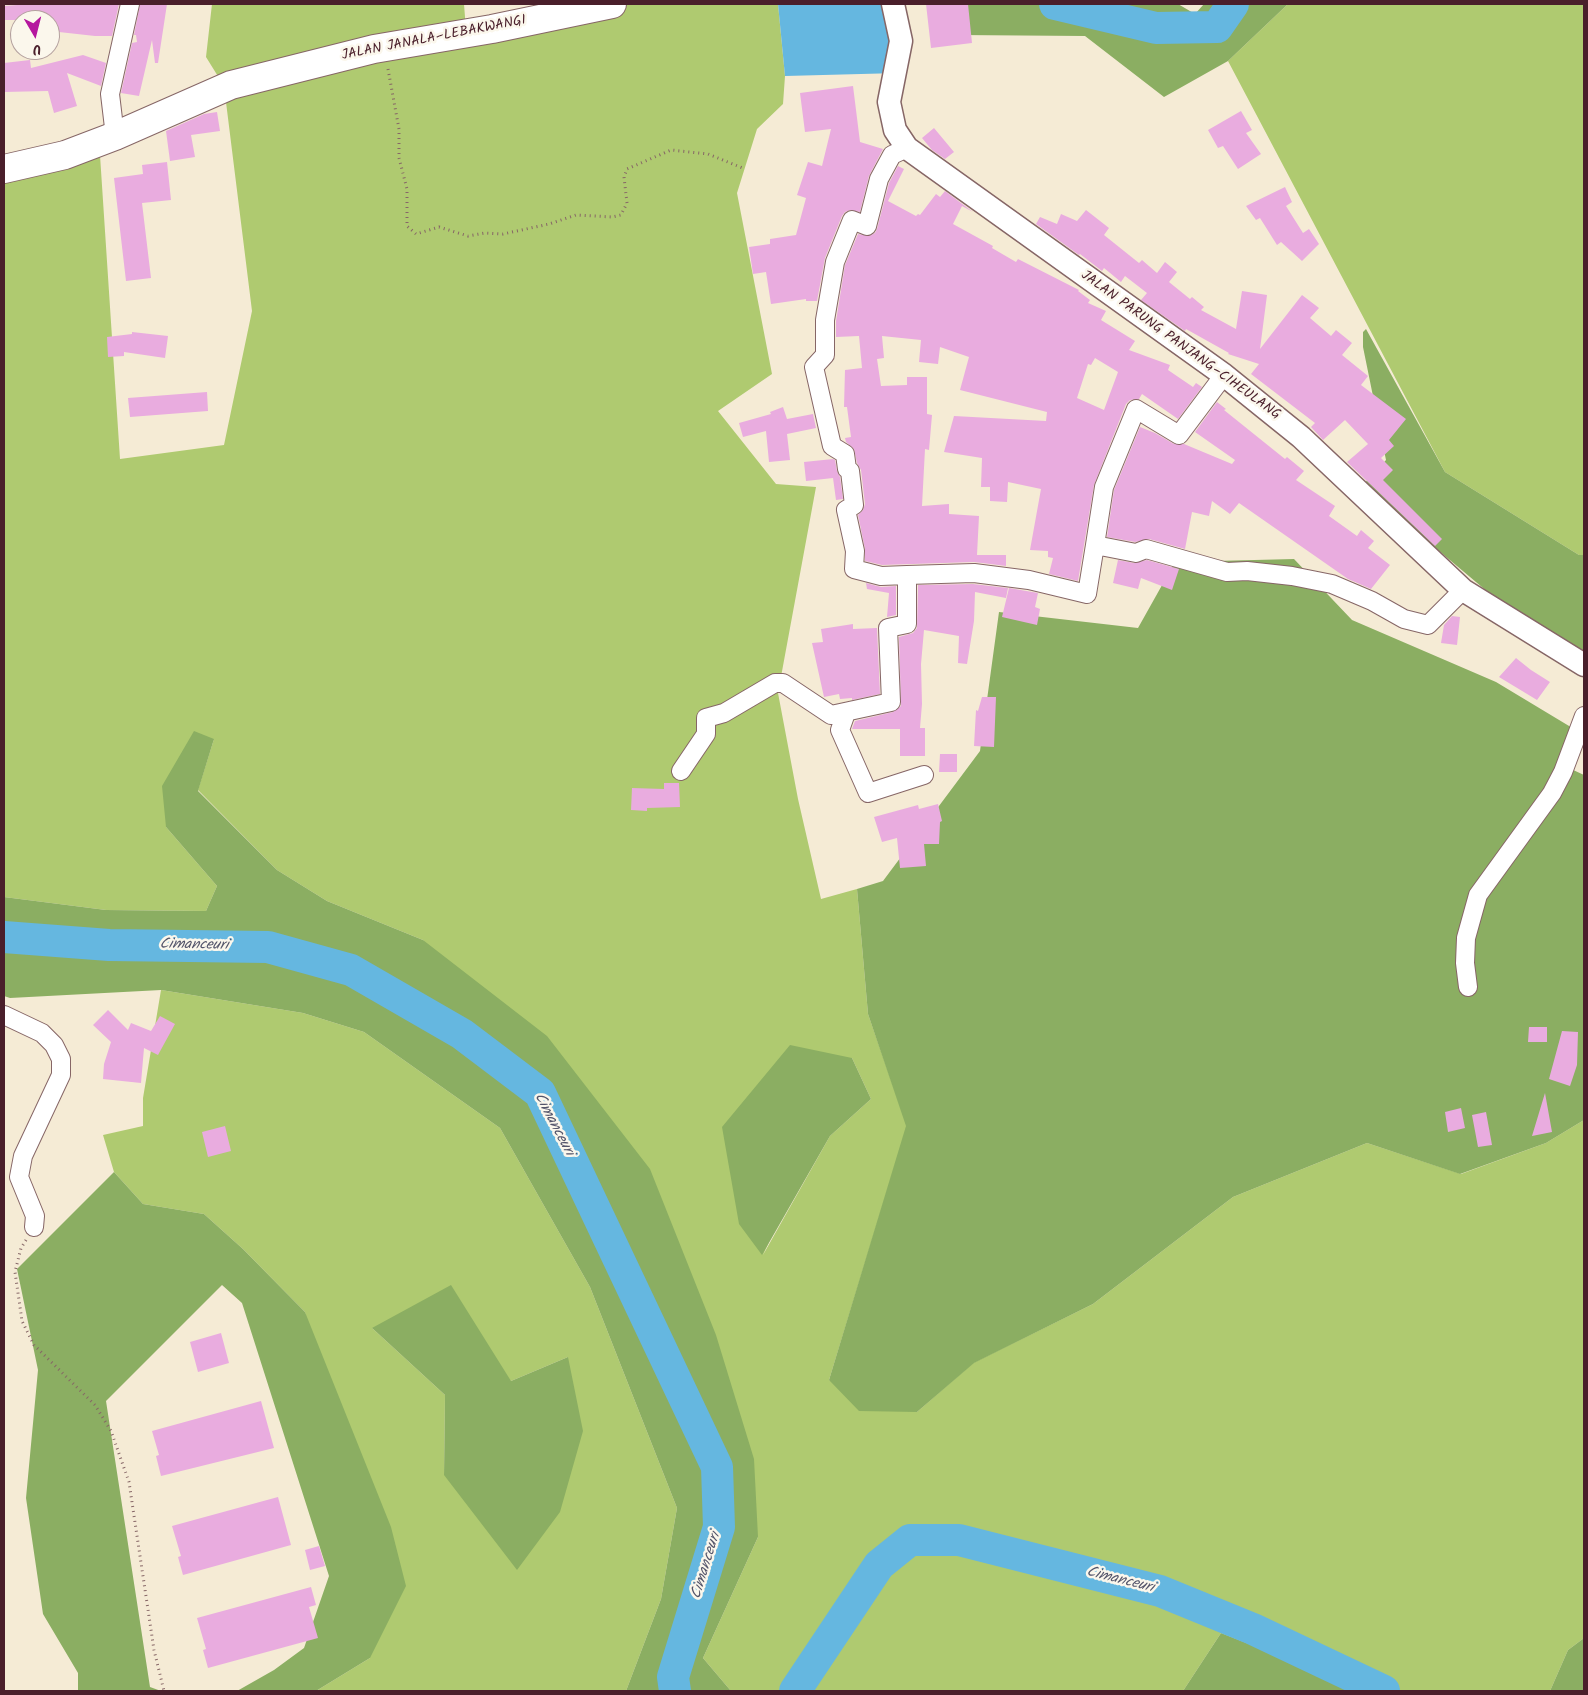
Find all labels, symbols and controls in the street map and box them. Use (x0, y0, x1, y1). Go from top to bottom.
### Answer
north arrow (10, 10, 60, 60)
street label: JALAN JANALA–LEBAKWANGI (340, 13, 528, 65)
text: U (31, 37, 43, 60)
street label: JALAN PARUNG PANJANG–CIHEULANG (1077, 268, 1283, 424)
water label: Cimanceuri (159, 936, 229, 956)
water label: Cimanceuri (529, 1090, 577, 1160)
water label: Cimanceuri (688, 1531, 726, 1601)
water label: Cimanceuri (1084, 1564, 1156, 1598)

